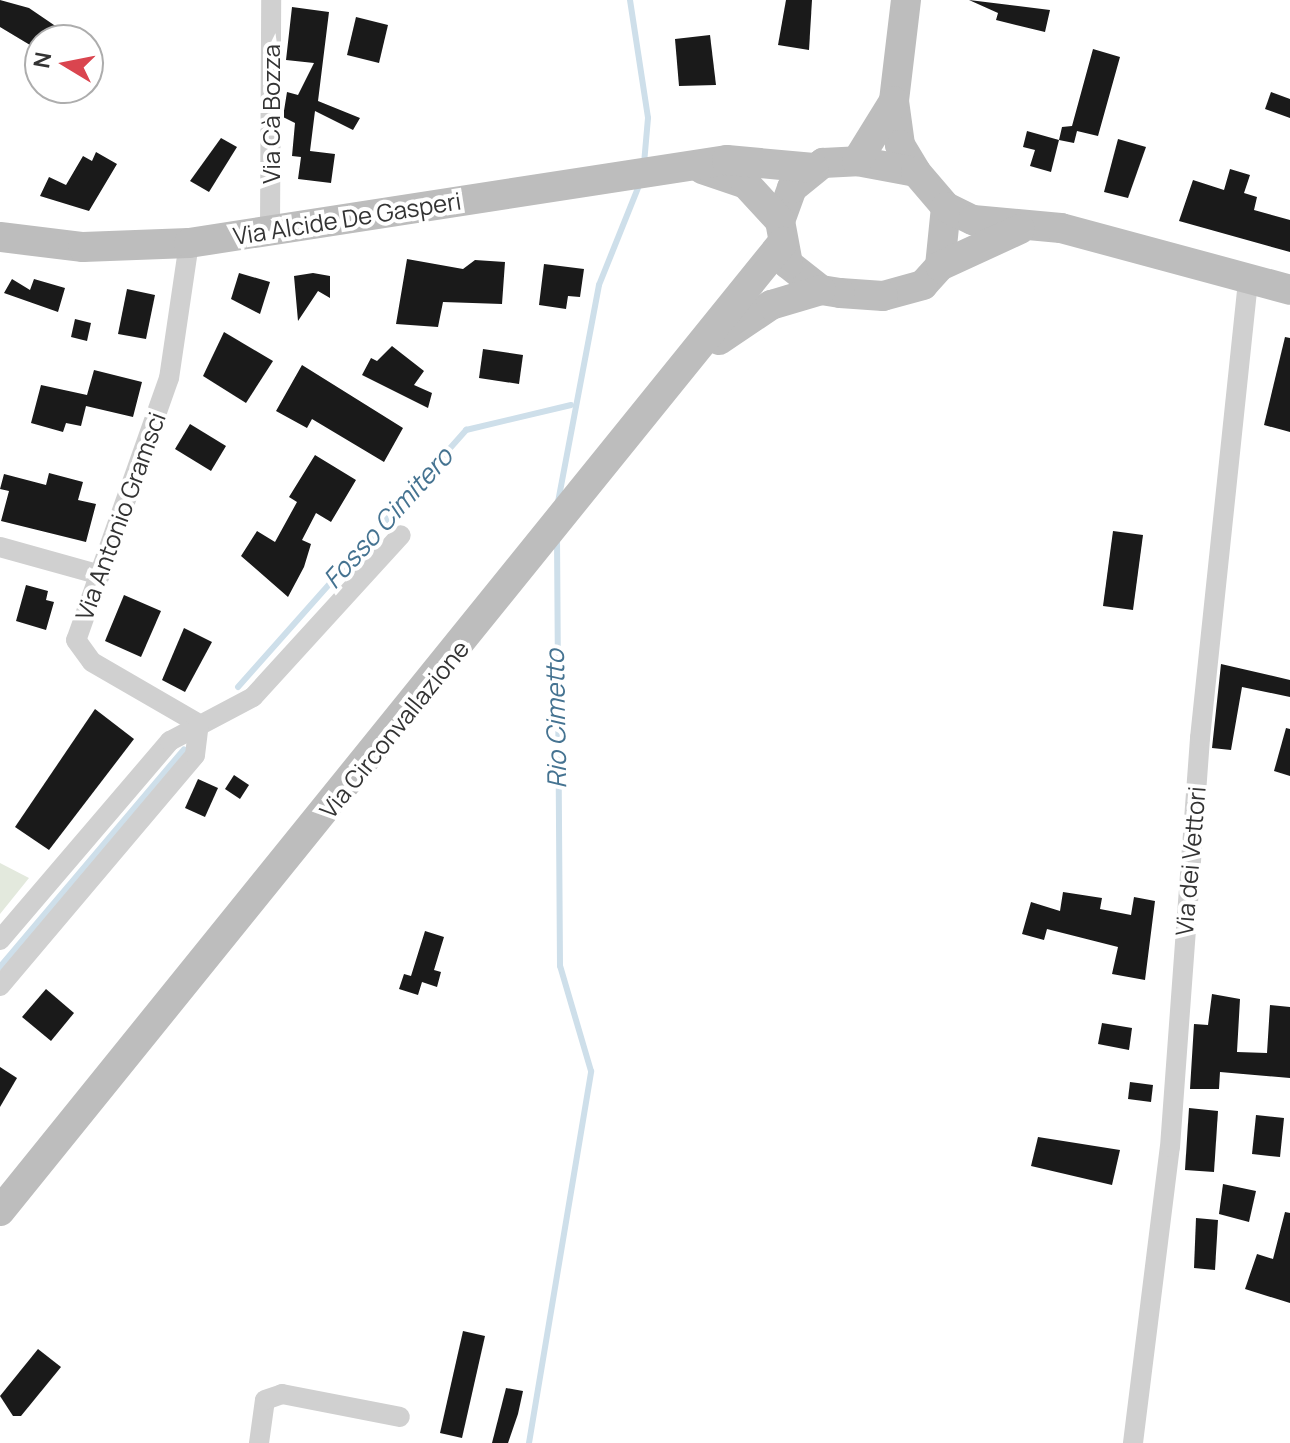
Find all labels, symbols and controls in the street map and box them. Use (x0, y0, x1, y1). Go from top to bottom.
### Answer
north arrow (24, 24, 104, 104)
street label: Via Cà Bozza (257, 44, 285, 184)
text: N (26, 50, 58, 71)
street label: Via Alcide De Gasperi (231, 186, 463, 250)
street label: Via Antonio Gramsci (69, 408, 171, 624)
water label: Fosso Cimitero (317, 441, 459, 595)
street label: Via Circonvallazione (313, 634, 475, 824)
water label: Rio Cimetto (539, 649, 573, 789)
street label: Via dei Vettori (1169, 785, 1211, 937)

